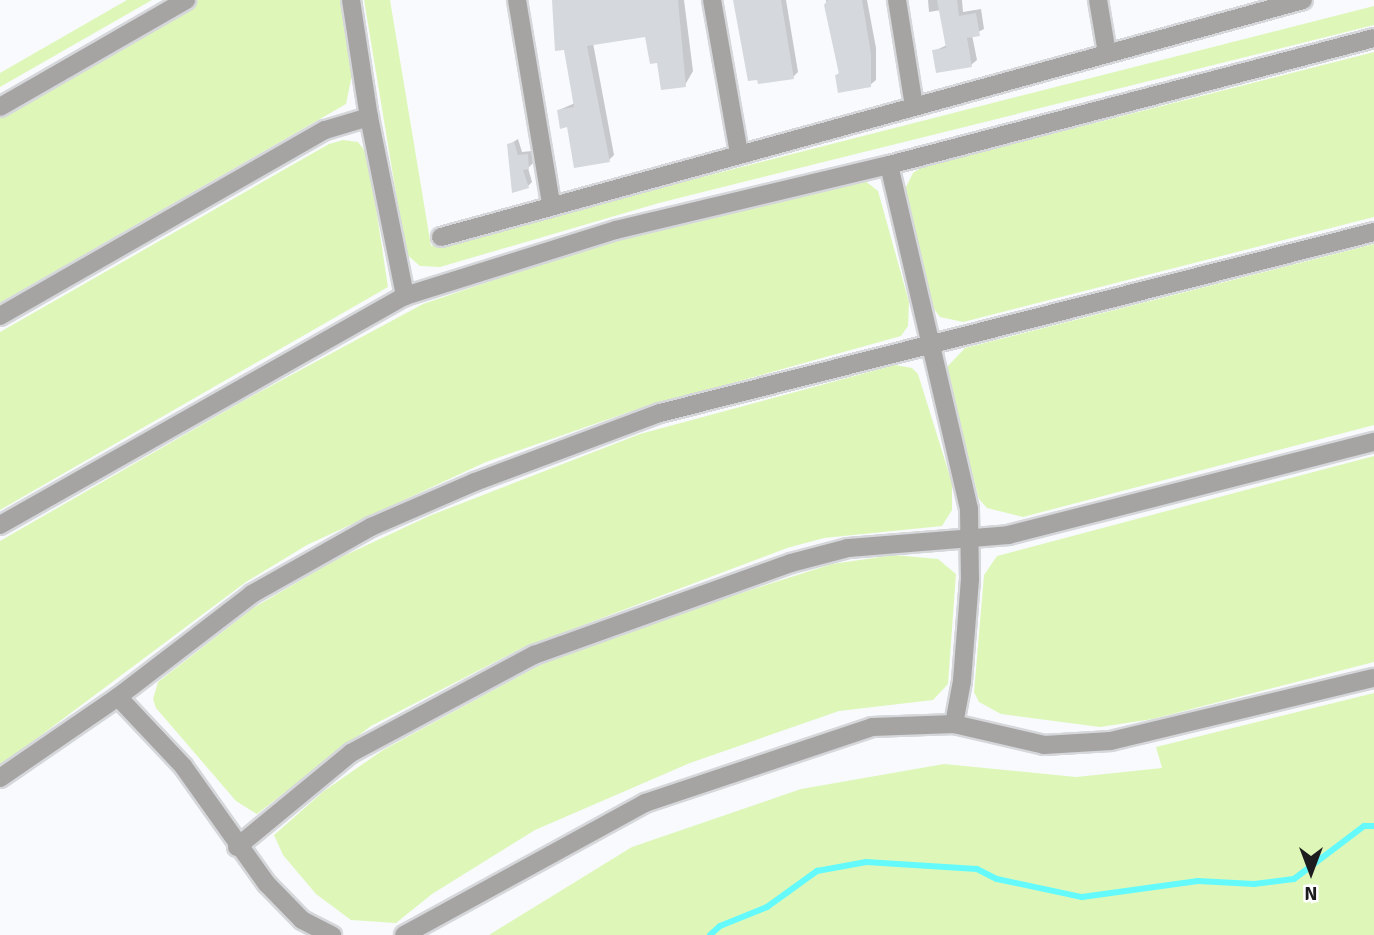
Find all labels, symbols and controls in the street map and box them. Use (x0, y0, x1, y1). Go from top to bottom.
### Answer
north arrow (1276, 837, 1346, 907)
text: N (1304, 881, 1318, 905)

